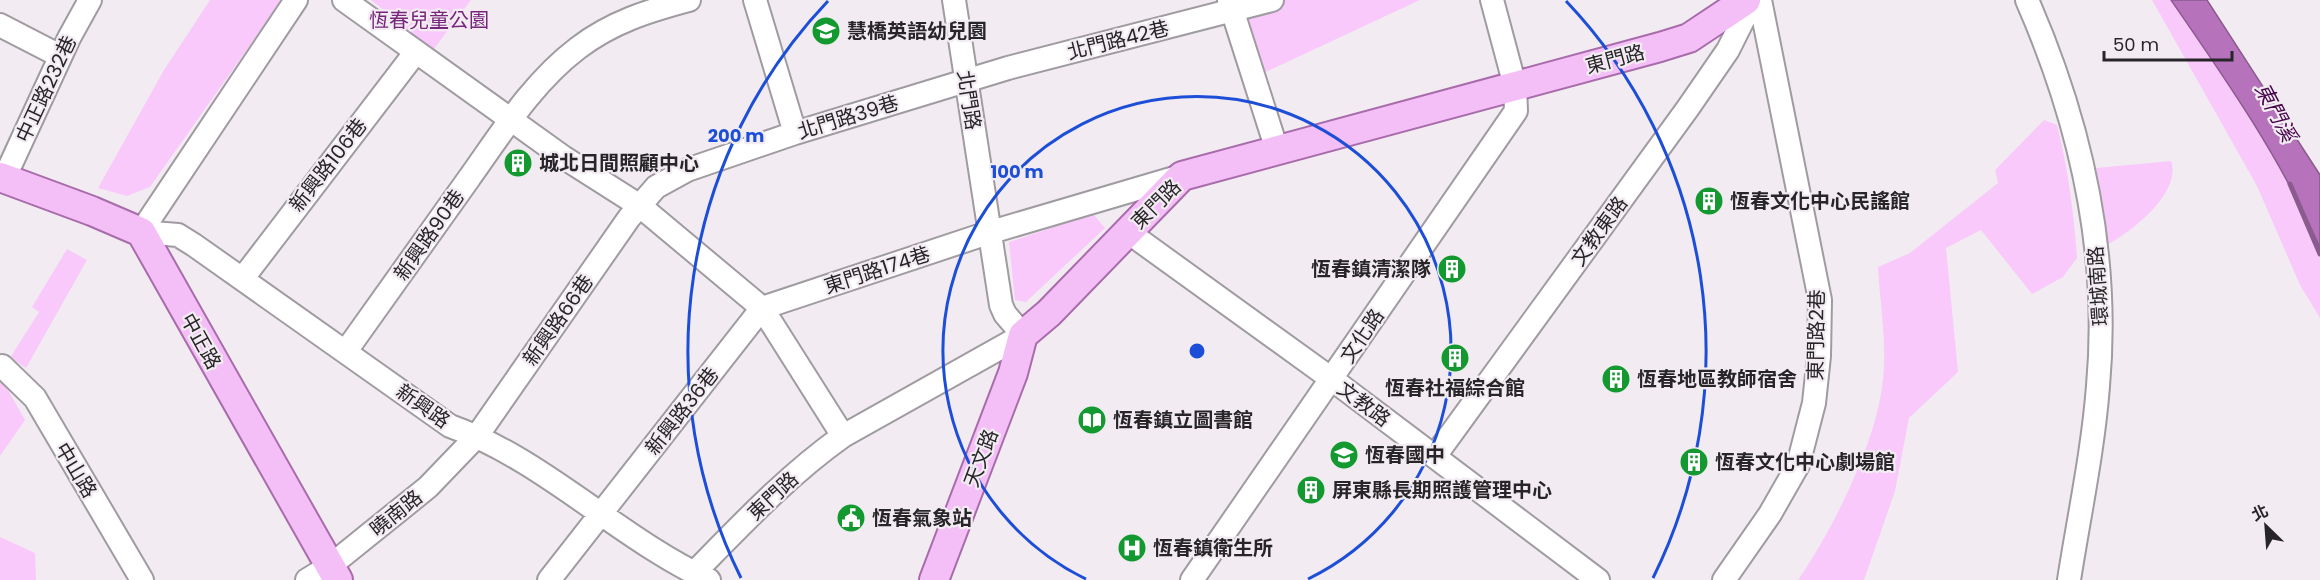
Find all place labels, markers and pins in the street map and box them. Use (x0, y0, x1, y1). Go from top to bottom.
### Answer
school or university icon: 慧橋英語幼兒園 (810, 15, 842, 47)
place label: 慧橋英語幼兒園 (847, 17, 987, 45)
building icon: 城北日間照顧中心 (502, 147, 534, 179)
place label: 城北日間照顧中心 (539, 149, 699, 177)
building icon: 恆春文化中心民謠館 (1693, 185, 1725, 217)
place label: 恆春文化中心民謠館 (1730, 187, 1910, 215)
building icon: 恆春鎮清潔隊 (1436, 253, 1468, 285)
place label: 恆春鎮清潔隊 (1311, 255, 1431, 283)
centre of rings (1187, 341, 1207, 361)
building icon: 恆春社福綜合館 (1439, 342, 1471, 374)
building icon: 恆春地區教師宿舍 (1600, 363, 1632, 395)
place label: 恆春地區教師宿舍 (1637, 365, 1797, 393)
place label: 恆春社福綜合館 (1385, 374, 1525, 402)
library icon: 恆春鎮立圖書館 (1076, 404, 1108, 436)
place label: 恆春鎮立圖書館 (1113, 406, 1253, 434)
school or university icon: 恆春國中 (1328, 439, 1360, 471)
place label: 恆春國中 (1365, 441, 1445, 469)
building icon: 恆春文化中心劇場館 (1678, 446, 1710, 478)
place label: 恆春文化中心劇場館 (1715, 448, 1895, 476)
building icon: 屏東縣長期照護管理中心 (1295, 474, 1327, 506)
place label: 屏東縣長期照護管理中心 (1332, 476, 1552, 504)
public building icon: 恆春氣象站 (835, 502, 867, 534)
place label: 恆春氣象站 (872, 504, 972, 532)
hospital icon: 恆春鎮衛生所 (1116, 532, 1148, 564)
place label: 恆春鎮衛生所 (1153, 534, 1273, 562)

